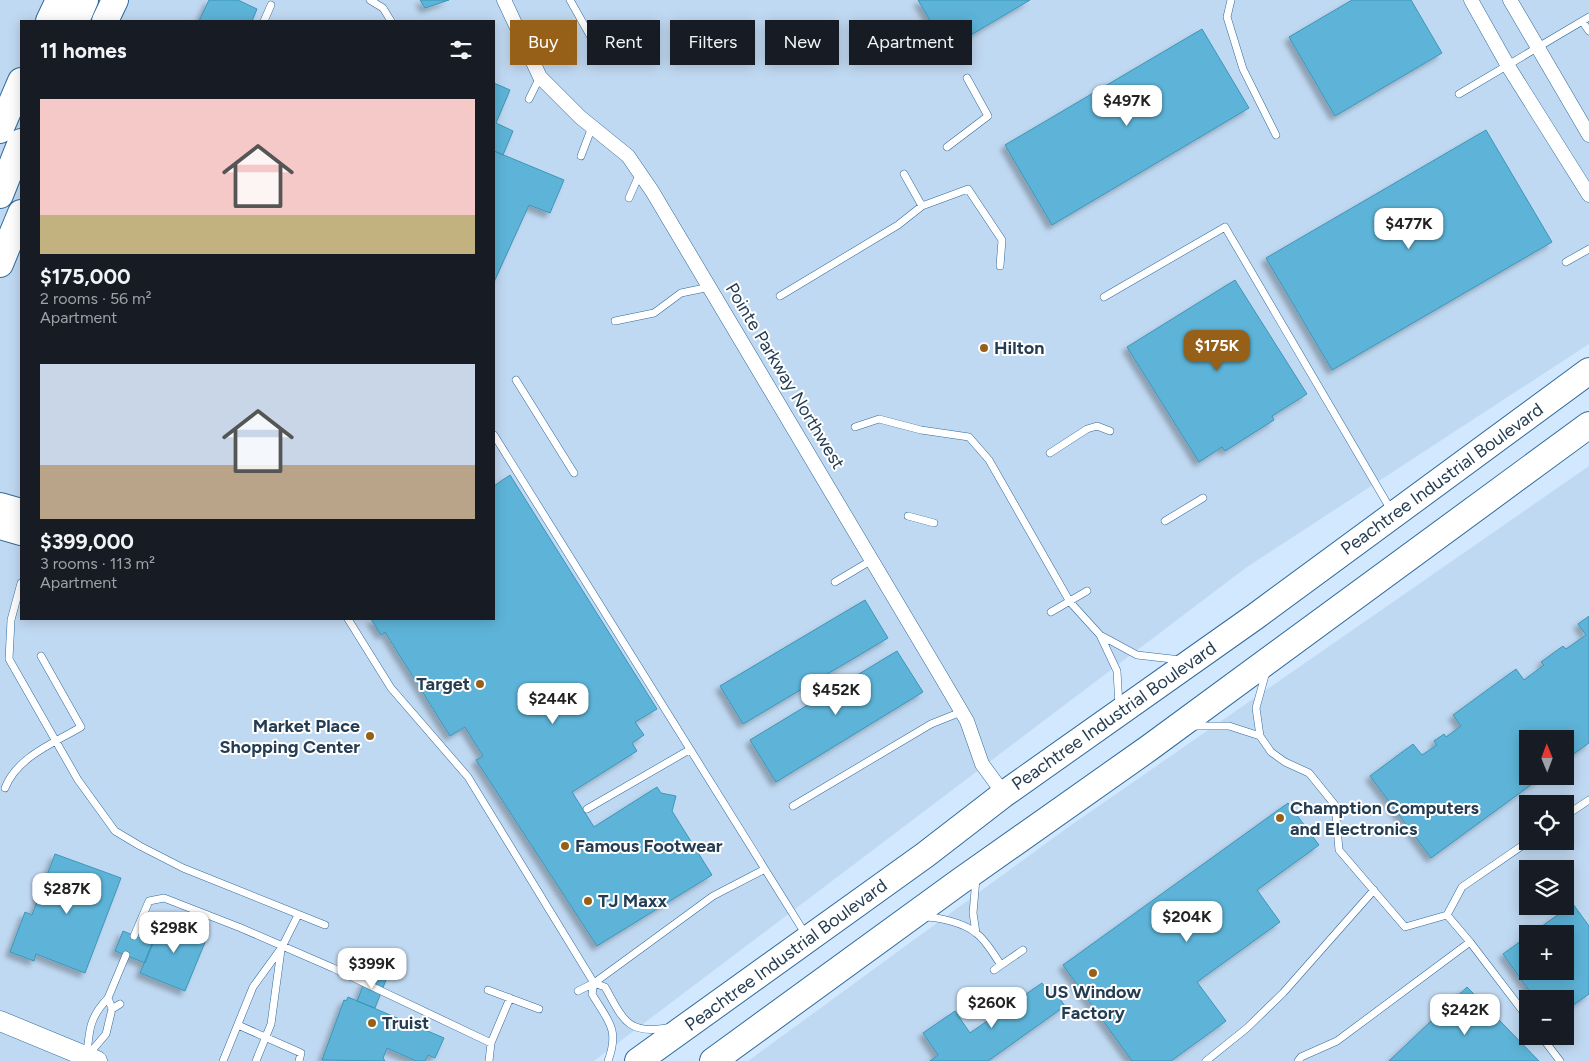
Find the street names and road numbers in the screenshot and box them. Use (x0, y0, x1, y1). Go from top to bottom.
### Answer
street label: Pointe Parkway Northwest (721, 279, 849, 473)
street label: Peachtree Industrial Boulevard (1337, 398, 1547, 560)
street label: Peachtree Industrial Boulevard (1008, 637, 1220, 795)
street label: Peachtree Industrial Boulevard (681, 874, 891, 1036)

